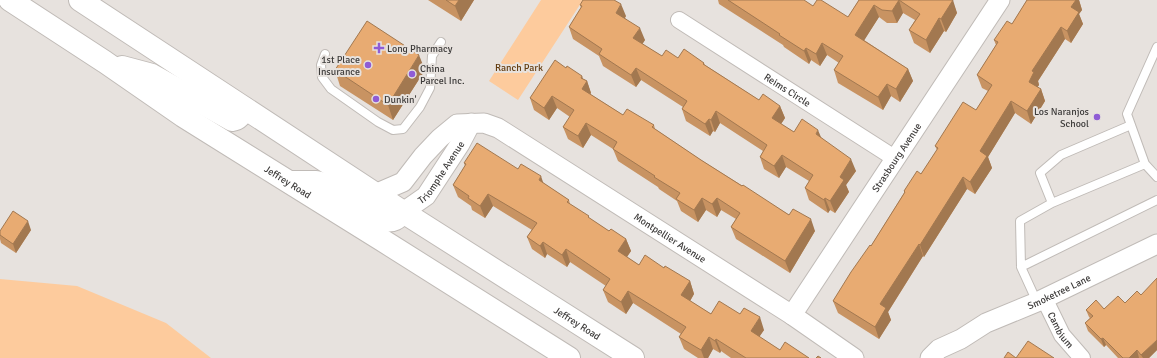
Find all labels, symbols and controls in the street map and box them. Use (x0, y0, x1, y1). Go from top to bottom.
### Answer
marker: Long Pharmacy (374, 43, 384, 53)
place label: Long Pharmacy (387, 43, 453, 55)
place label: 1st Place Insurance (318, 54, 360, 78)
marker: 1st Place Insurance (363, 60, 373, 70)
park label: Ranch Park (495, 62, 543, 74)
place label: China Parcel Inc. (420, 63, 465, 87)
marker: China Parcel Inc. (407, 69, 417, 79)
street label: Reims Circle (762, 71, 813, 110)
marker: Dunkin' (371, 94, 381, 104)
place label: Dunkin' (384, 94, 417, 106)
place label: Los Naranjos School (1034, 106, 1090, 130)
marker: Los Naranjos School (1092, 112, 1102, 122)
street label: Strasbourg Avenue (870, 121, 924, 195)
street label: Triomphe Avenue (416, 139, 467, 207)
street label: Jeffrey Road (262, 163, 313, 201)
street label: Montpellier Avenue (631, 211, 708, 266)
street label: Smoketree Lane (1026, 272, 1093, 312)
street label: Jeffrey Road (551, 304, 602, 343)
street label: Cambium (1045, 310, 1076, 351)

